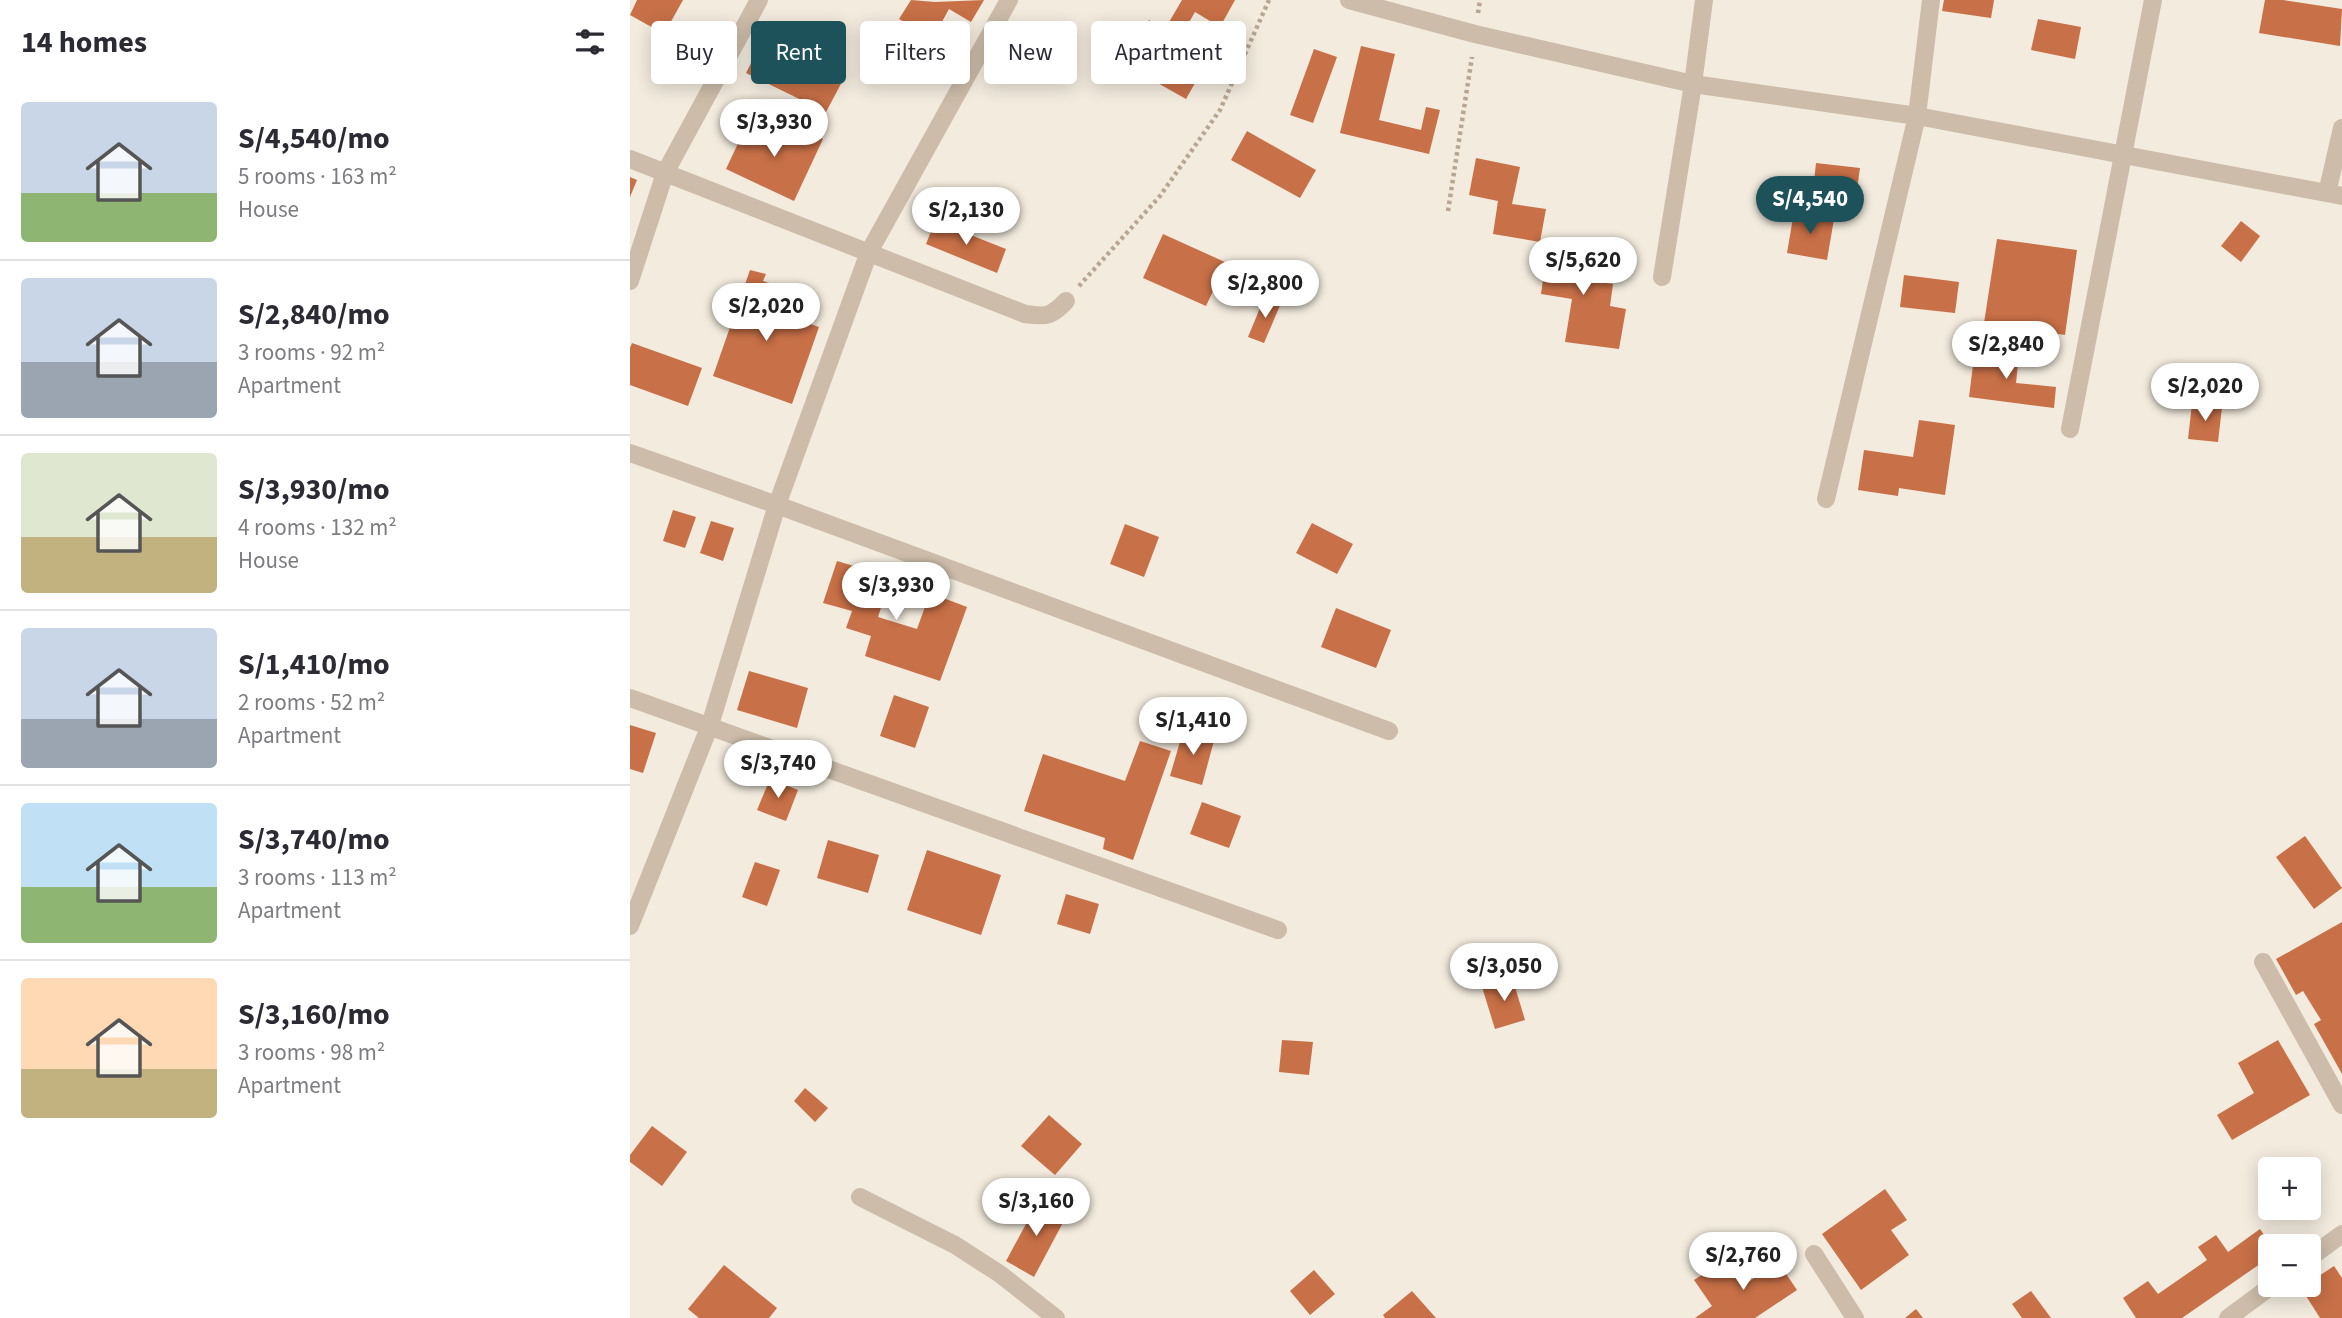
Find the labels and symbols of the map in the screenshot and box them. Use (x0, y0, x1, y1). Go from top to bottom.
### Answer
pin: S/3,930 (709, 100, 839, 159)
pin: S/4,540 (1745, 176, 1875, 236)
pin: S/2,130 (901, 188, 1031, 247)
pin: S/5,620 (1518, 238, 1648, 297)
pin: S/2,800 (1200, 260, 1330, 320)
pin: S/2,020 (701, 284, 831, 343)
pin: S/2,840 (1941, 322, 2071, 381)
pin: S/2,020 (2140, 364, 2270, 423)
pin: S/3,930 (831, 562, 961, 622)
pin: S/1,410 (1128, 698, 1258, 757)
pin: S/3,740 (713, 740, 843, 800)
pin: S/3,050 (1439, 944, 1569, 1003)
pin: S/3,160 (971, 1178, 1101, 1238)
pin: S/2,760 (1678, 1232, 1808, 1292)

